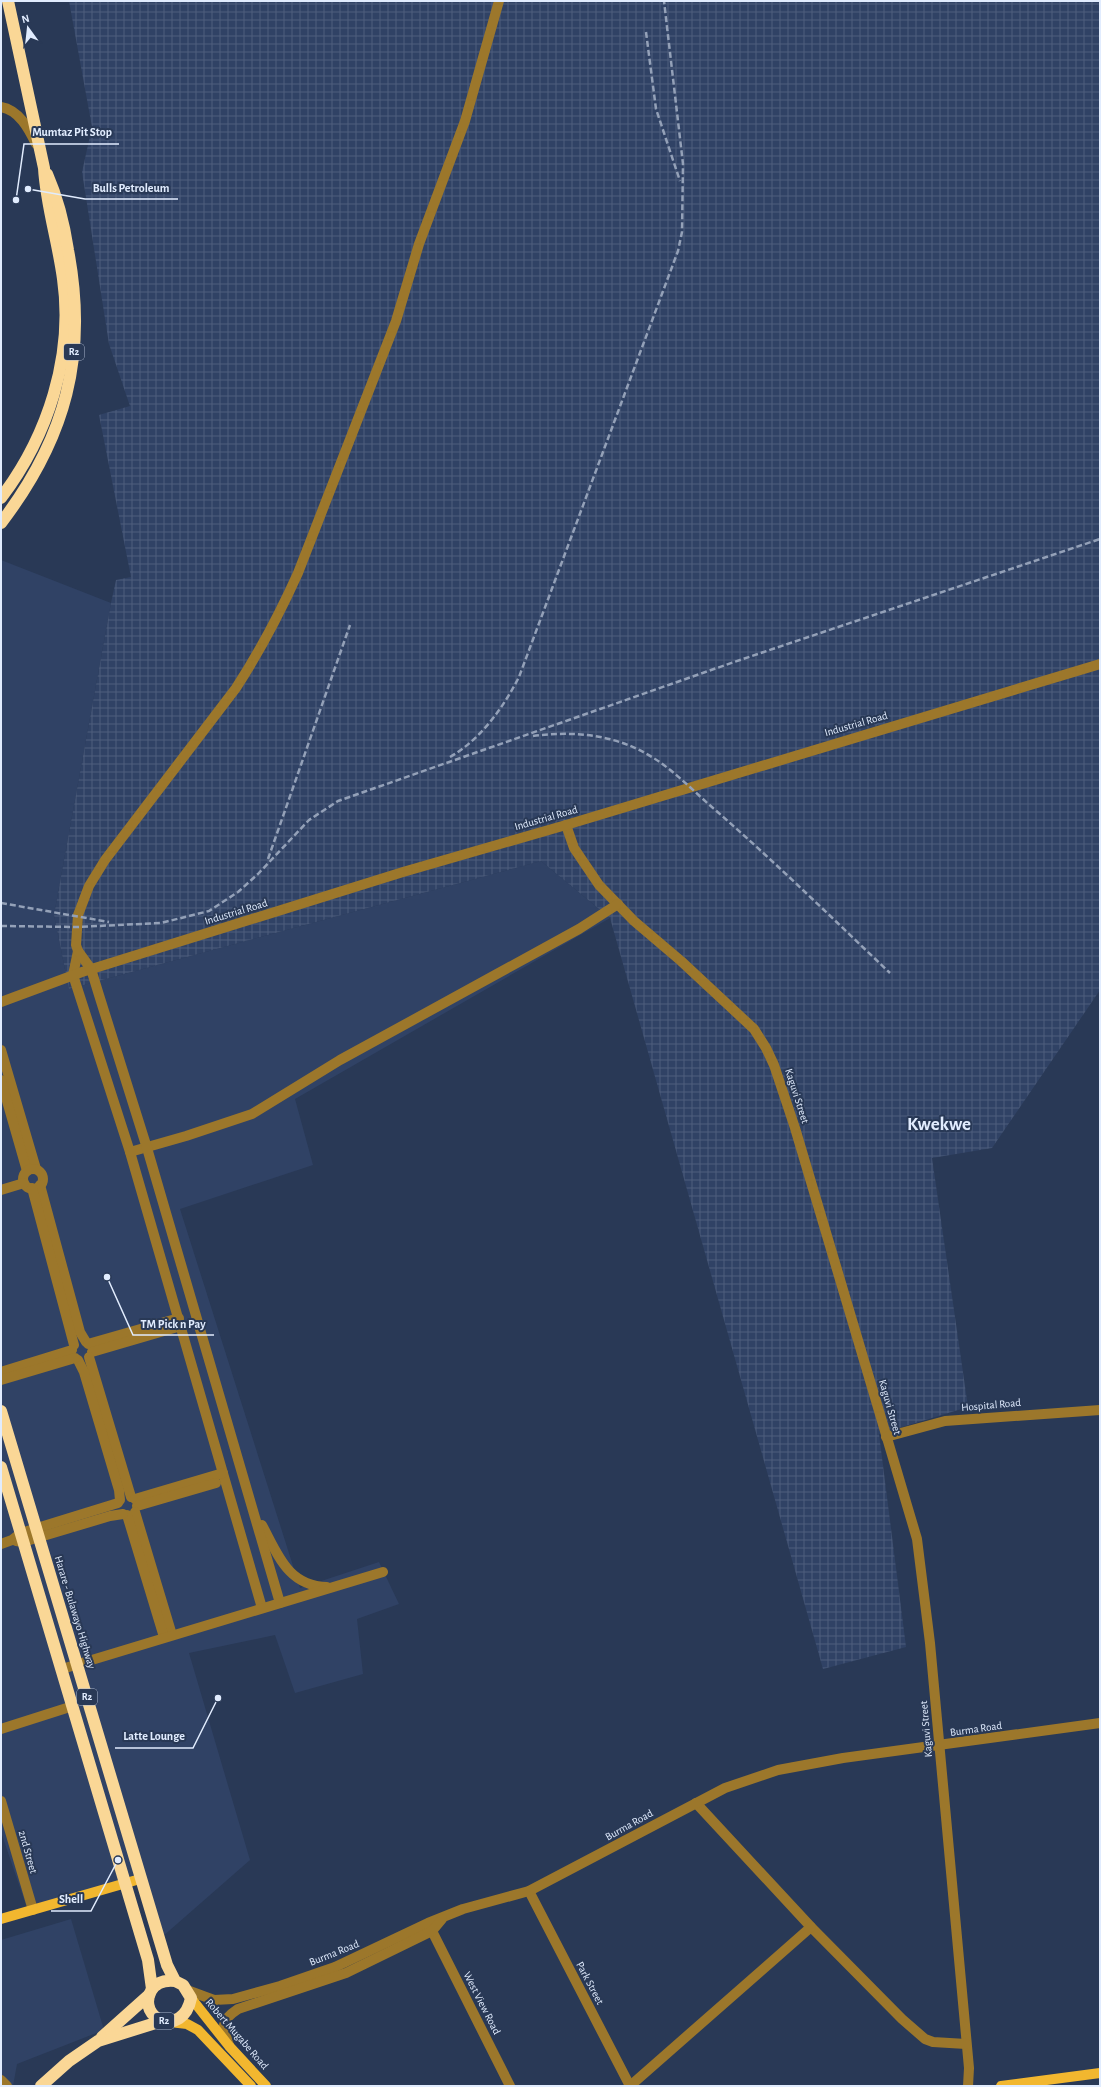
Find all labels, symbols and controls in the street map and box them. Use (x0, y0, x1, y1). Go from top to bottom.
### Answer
north arrow (8, 8, 48, 48)
text: N (20, 13, 31, 25)
callout: Mumtaz Pit Stop (24, 120, 119, 144)
text: Mumtaz Pit Stop (32, 126, 112, 138)
callout: Bulls Petroleum (85, 175, 178, 199)
text: Bulls Petroleum (93, 182, 170, 194)
road number: R2 (64, 344, 84, 360)
street label: Industrial Road (823, 710, 889, 738)
street label: Industrial Road (513, 804, 579, 832)
street label: Industrial Road (203, 897, 269, 927)
street label: Kaguvi Street (783, 1067, 811, 1125)
district label: Kwekwe (907, 1115, 971, 1134)
callout: TM Pick n Pay (133, 1311, 214, 1335)
text: TM Pick n Pay (140, 1318, 206, 1331)
street label: Kaguvi Street (877, 1378, 903, 1436)
street label: Hospital Road (961, 1397, 1022, 1413)
street label: Harare - Bulawayo Highway (53, 1554, 98, 1670)
road number: R2 (77, 1689, 97, 1705)
street label: Kaguvi Street (918, 1700, 934, 1758)
street label: Burma Road (949, 1720, 1003, 1738)
callout: Latte Lounge (115, 1724, 193, 1748)
text: Latte Lounge (123, 1730, 185, 1742)
street label: Burma Road (603, 1807, 655, 1843)
street label: 2nd Street (17, 1829, 39, 1875)
callout: Shell (51, 1887, 91, 1911)
text: Shell (59, 1893, 83, 1905)
street label: Burma Road (308, 1938, 361, 1968)
street label: Park Street (574, 1960, 606, 2007)
street label: West View Road (461, 1970, 503, 2036)
street label: Robert Mugabe Road (203, 1997, 271, 2072)
road number: R2 (154, 2013, 174, 2029)

